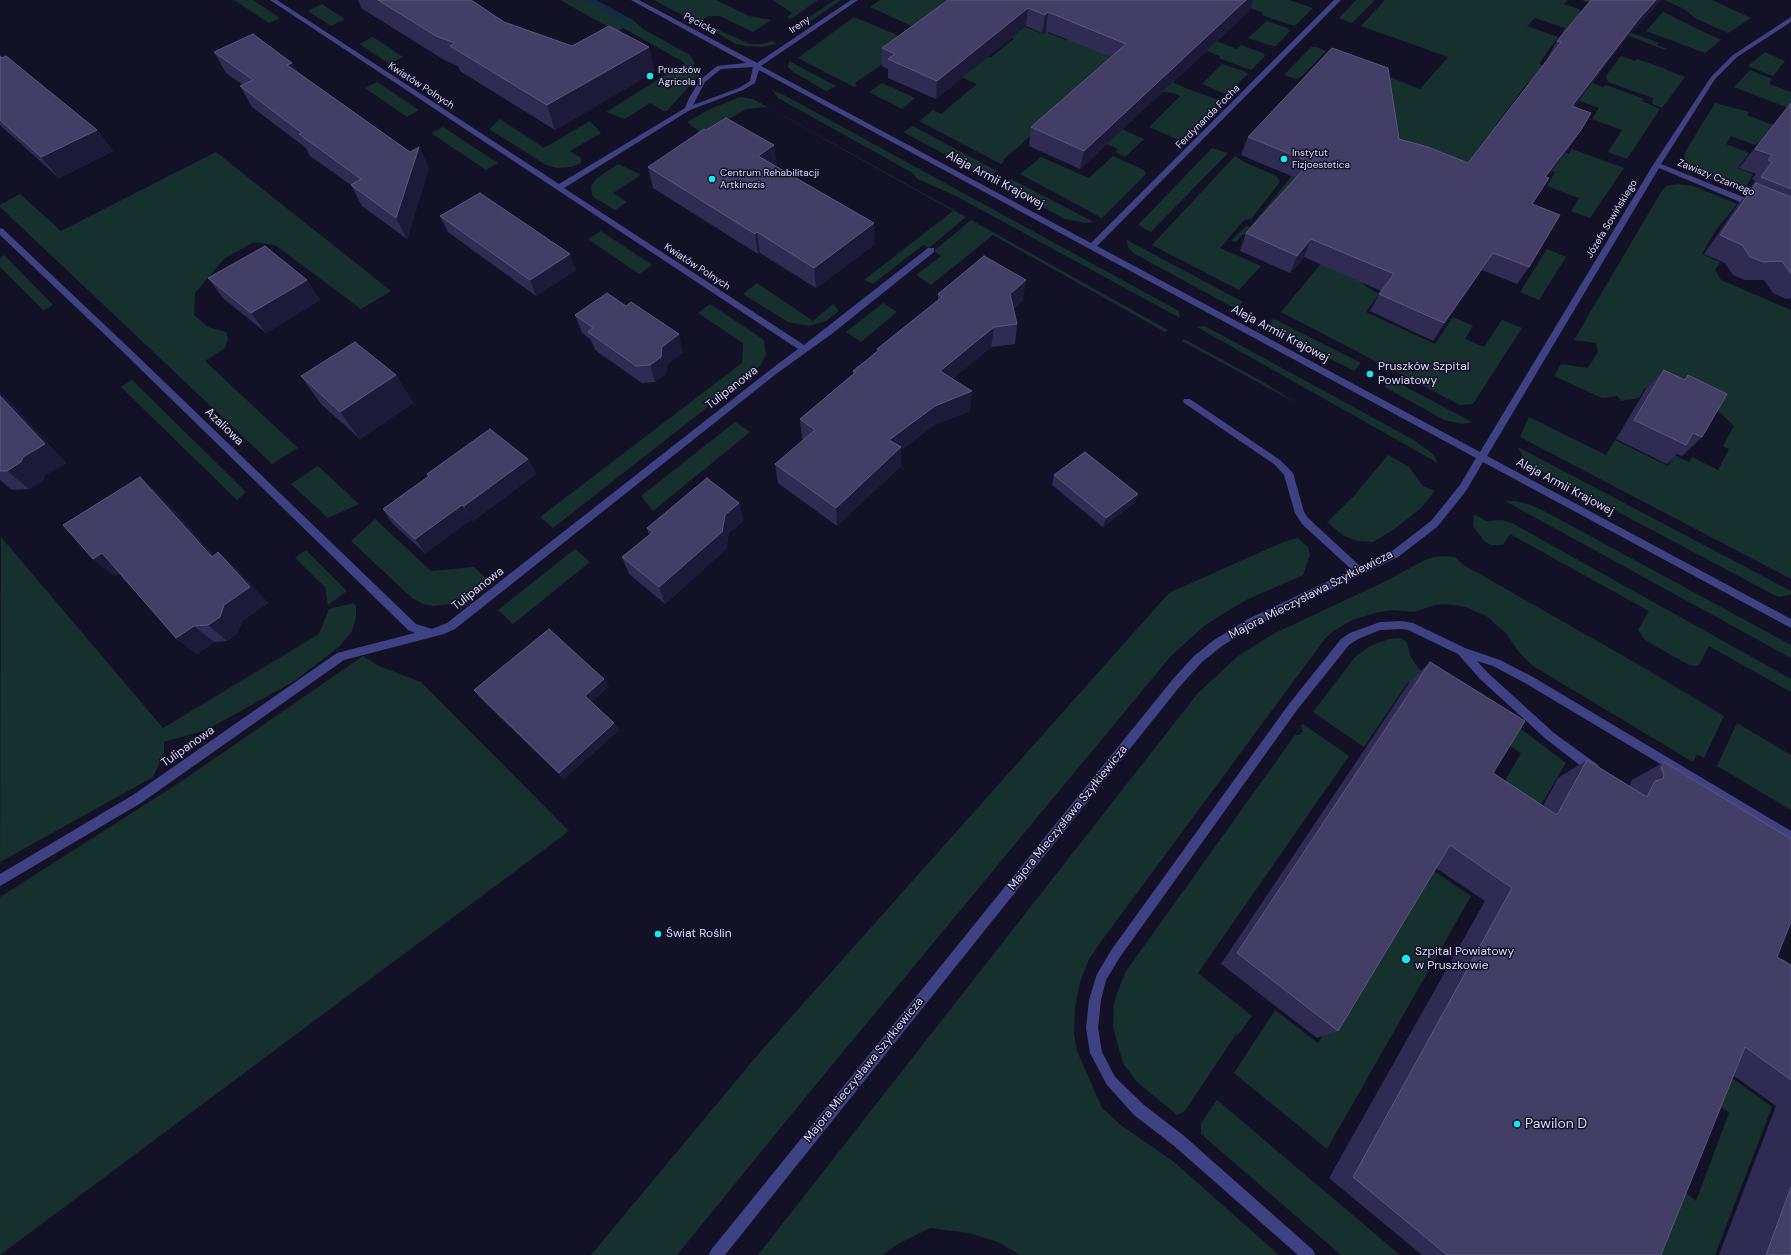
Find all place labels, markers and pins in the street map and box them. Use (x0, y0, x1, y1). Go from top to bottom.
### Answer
place label: Pruszków Agricola 1 (658, 64, 701, 88)
marker: Pruszków Agricola 1 (645, 71, 655, 81)
place label: Instytut Fizjoestetica (1292, 147, 1350, 170)
marker: Instytut Fizjoestetica (1279, 154, 1289, 164)
place label: Centrum Rehabilitacji Artkinezis (720, 167, 819, 190)
marker: Centrum Rehabilitacji Artkinezis (707, 174, 717, 184)
place label: Pruszków Szpital Powiatowy (1378, 360, 1469, 388)
marker: Pruszków Szpital Powiatowy (1365, 369, 1375, 379)
place label: Świat Roślin (666, 927, 732, 941)
marker: Świat Roślin (653, 929, 663, 939)
place label: Szpital Powiatowy w Pruszkowie (1415, 945, 1514, 973)
marker: Szpital Powiatowy w Pruszkowie (1400, 953, 1412, 965)
place label: Pawilon D (1525, 1116, 1587, 1132)
marker: Pawilon D (1512, 1119, 1522, 1129)

